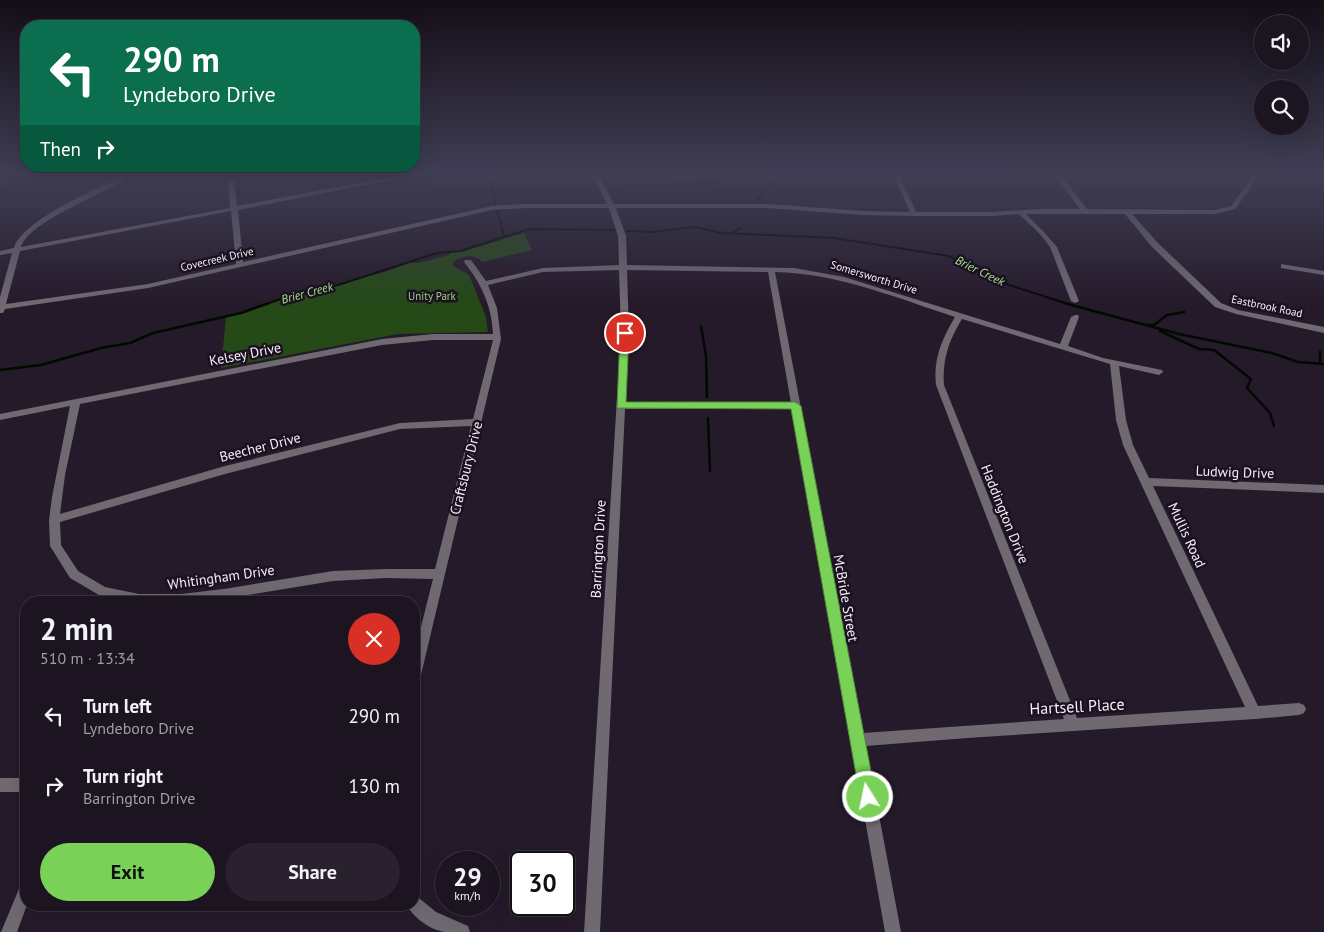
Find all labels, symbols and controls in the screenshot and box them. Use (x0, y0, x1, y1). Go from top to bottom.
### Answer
map controls (1254, 15, 1309, 135)
button: sound (1254, 15, 1309, 70)
text: 290 m (123, 36, 220, 82)
icon: left (40, 40, 105, 105)
text: Lyndeboro Drive (123, 80, 276, 108)
button: search (1254, 80, 1309, 135)
icon: right (91, 135, 119, 163)
text: Then (40, 137, 81, 161)
street label: Covecreek Drive (179, 244, 255, 274)
water label: Brier Creek (953, 252, 1008, 289)
street label: Somersworth Drive (829, 257, 919, 297)
water label: Brier Creek (279, 278, 335, 307)
park label: Unity Park (408, 289, 457, 303)
street label: Eastbrook Road (1230, 292, 1304, 320)
pin (604, 312, 646, 354)
icon: arrive (611, 319, 639, 347)
street label: Kelsey Drive (207, 338, 283, 370)
street label: Craftsbury Drive (446, 420, 486, 516)
street label: Beecher Drive (218, 428, 302, 466)
street label: Haddington Drive (977, 462, 1033, 566)
street label: Ludwig Drive (1195, 462, 1275, 482)
street label: Barrington Drive (586, 499, 610, 599)
street label: Mullis Road (1164, 500, 1210, 570)
street label: McBride Street (829, 553, 863, 643)
street label: Whitingham Drive (166, 561, 276, 593)
text: 2 min (40, 609, 113, 648)
button: close (348, 613, 400, 665)
text: 510 m · 13:34 (40, 648, 135, 668)
text: Turn left (83, 694, 152, 718)
street label: Hartsell Place (1029, 694, 1125, 718)
icon: left (40, 702, 68, 730)
text: 290 m (348, 704, 400, 728)
text: Lyndeboro Drive (83, 718, 194, 738)
text: Turn right (83, 764, 163, 788)
position arrow (841, 770, 893, 822)
icon: right (40, 772, 68, 800)
text: 130 m (348, 774, 400, 798)
text: Barrington Drive (83, 788, 196, 808)
button: Exit (40, 843, 215, 901)
button: Share (225, 843, 400, 901)
speed limit sign: 30 (510, 851, 575, 916)
text: 29 (453, 861, 482, 893)
text: km/h (454, 888, 481, 903)

